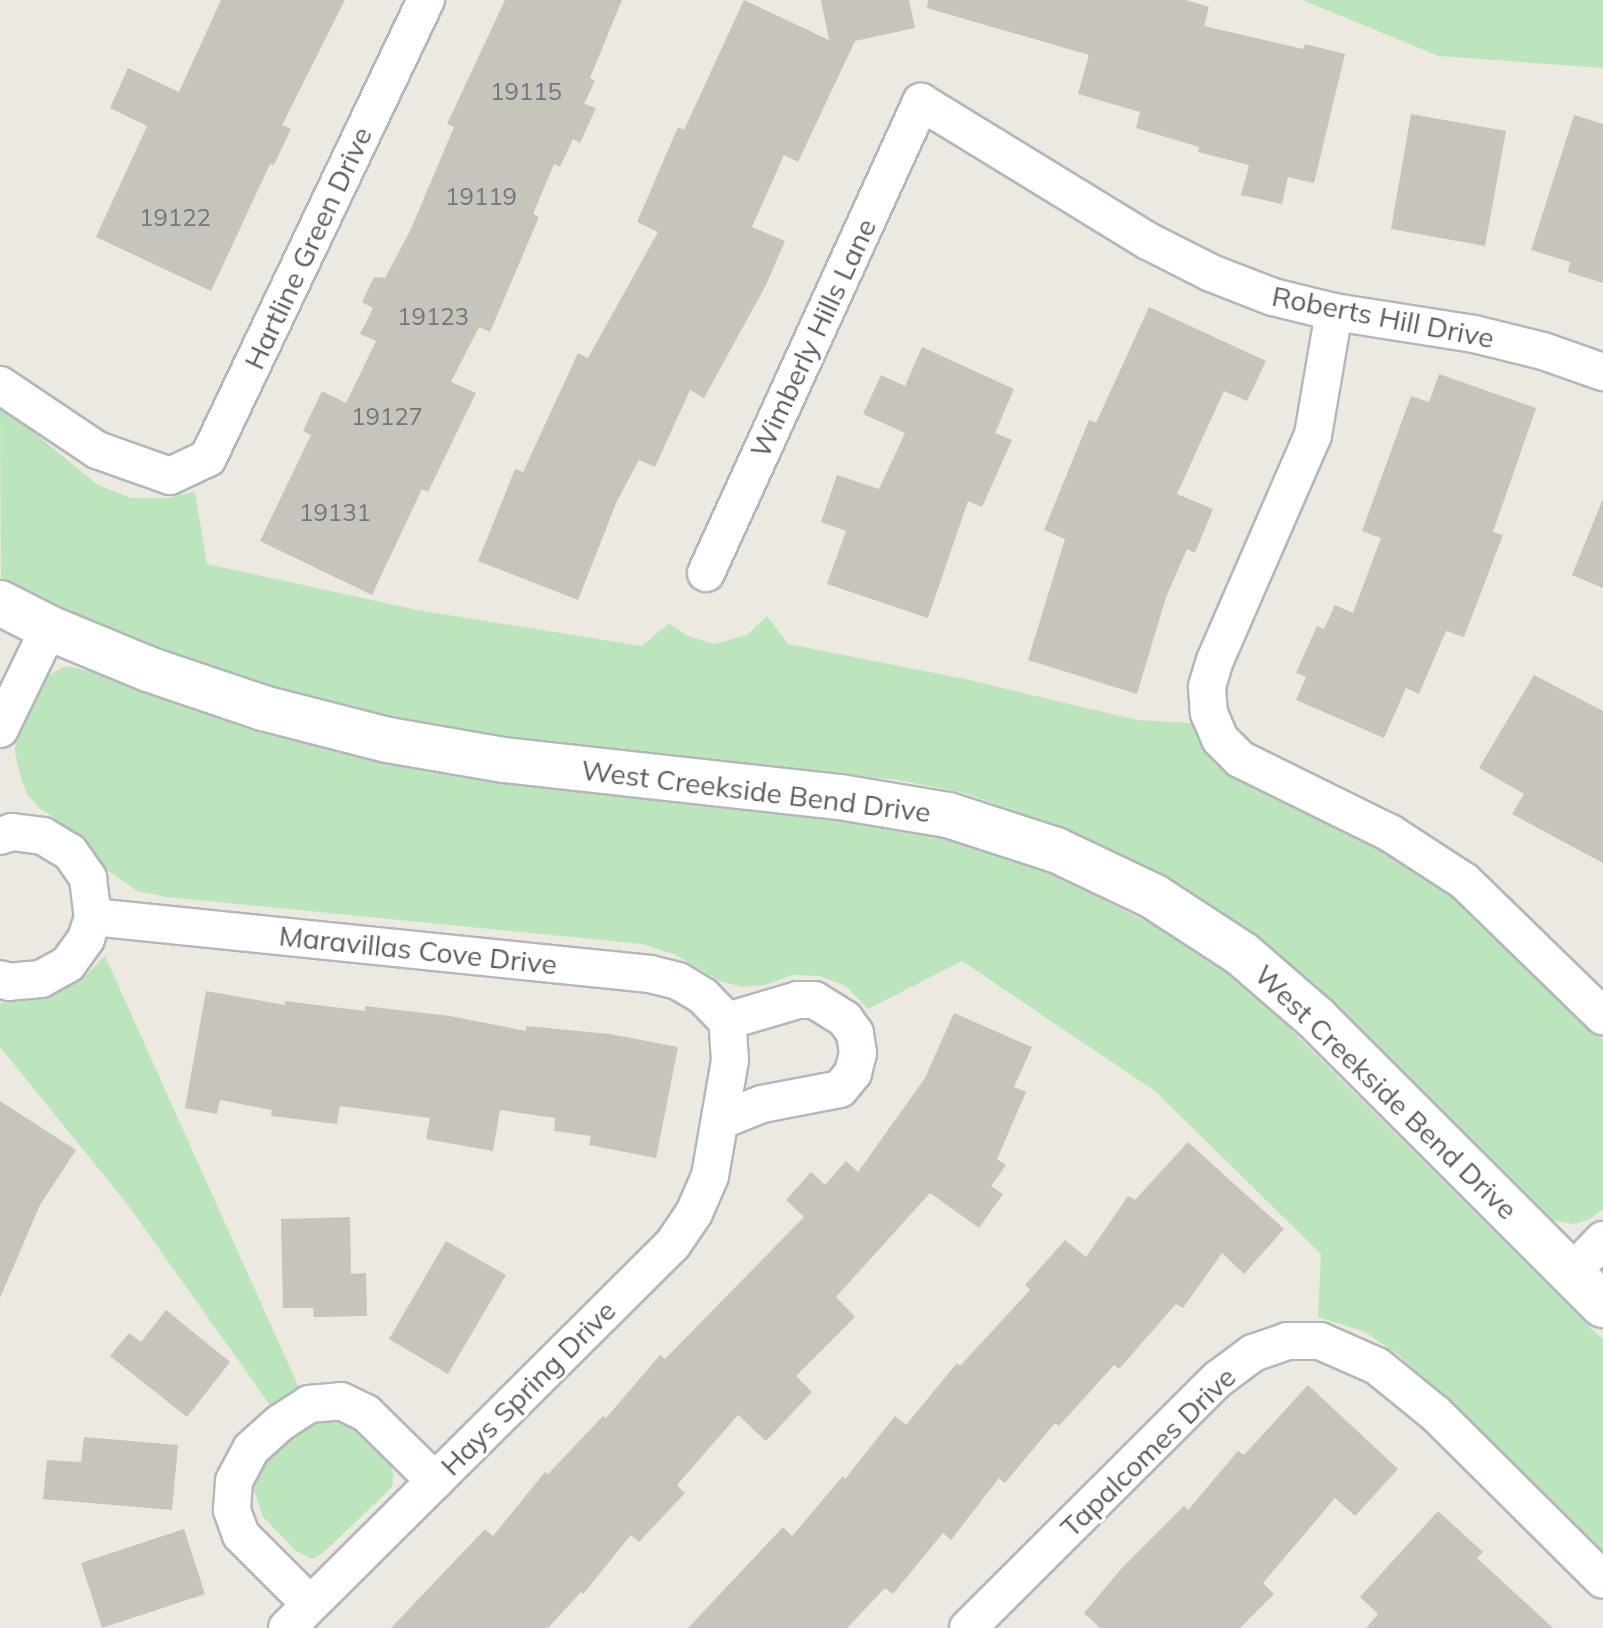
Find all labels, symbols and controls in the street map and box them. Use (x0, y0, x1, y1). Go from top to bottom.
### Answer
house number: 19115 (490, 78, 562, 106)
street label: Hartline Green Drive (237, 121, 379, 375)
house number: 19119 (445, 183, 517, 211)
house number: 19122 (139, 204, 211, 232)
street label: Wimberly Hills Lane (743, 213, 883, 463)
street label: Roberts Hill Drive (1269, 279, 1497, 355)
house number: 19123 (397, 303, 469, 331)
house number: 19127 (351, 403, 423, 431)
house number: 19131 (299, 499, 371, 527)
street label: West Creekside Bend Drive (579, 753, 933, 829)
street label: Maravillas Cove Drive (277, 919, 559, 981)
street label: West Creekside Bend Drive (1248, 958, 1524, 1226)
street label: Hays Spring Drive (434, 1294, 622, 1482)
street label: Tapalcomes Drive (1054, 1360, 1242, 1544)

